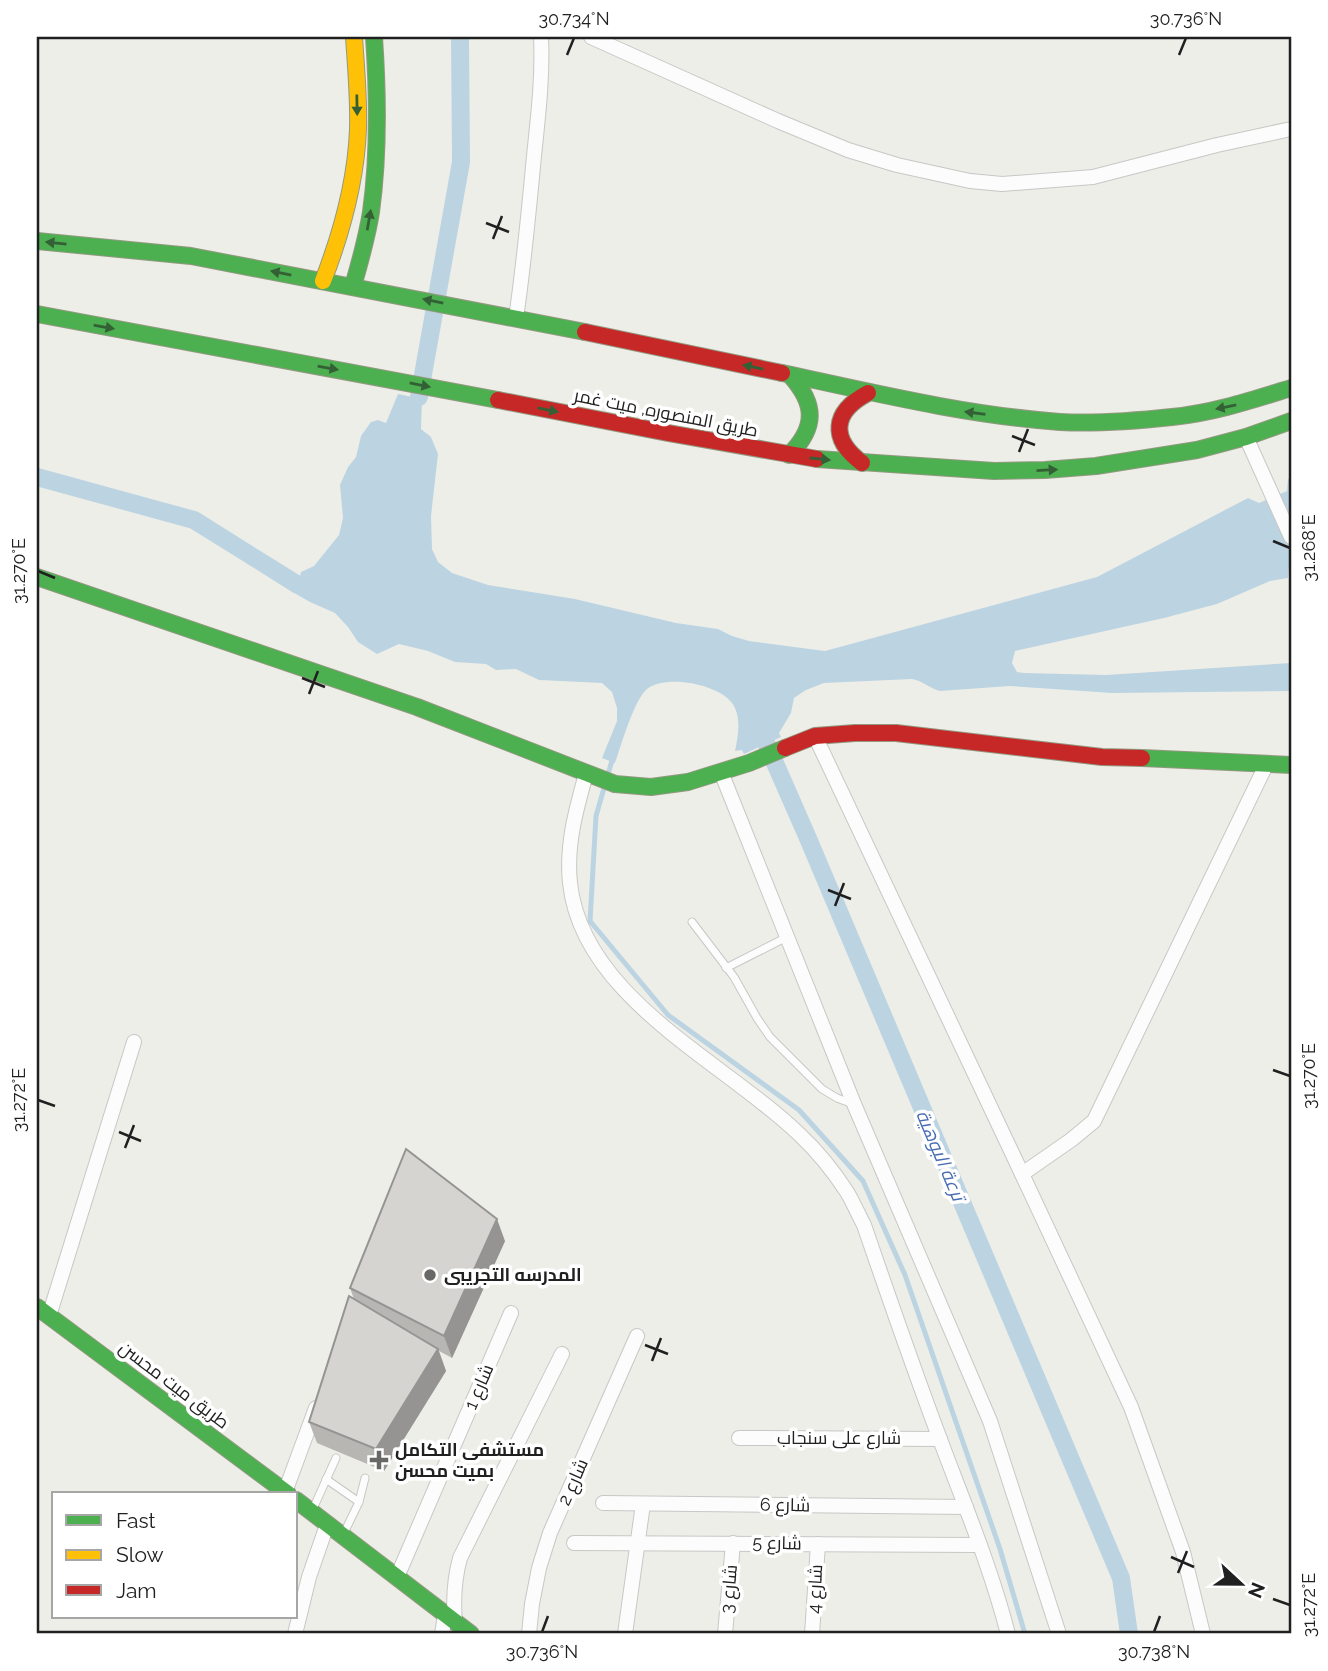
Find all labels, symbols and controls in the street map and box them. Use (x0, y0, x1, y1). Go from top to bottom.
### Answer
text: 30.734°N (538, 8, 610, 29)
text: 30.736°N (1150, 8, 1222, 29)
one-way arrow (351, 94, 363, 116)
one-way arrow (364, 209, 375, 231)
one-way arrow (45, 237, 67, 248)
one-way arrow (270, 268, 292, 279)
one-way arrow (422, 296, 444, 307)
one-way arrow (93, 321, 115, 332)
one-way arrow (317, 362, 339, 373)
one-way arrow (742, 362, 764, 373)
one-way arrow (409, 380, 431, 391)
street label: طريق المنصوره, ميت غمر (571, 384, 760, 443)
one-way arrow (1215, 402, 1237, 413)
one-way arrow (537, 404, 559, 415)
one-way arrow (964, 407, 986, 418)
one-way arrow (809, 454, 831, 465)
one-way arrow (1036, 464, 1058, 475)
text: 31.268°E (1298, 514, 1319, 582)
text: 31.270°E (8, 538, 29, 604)
text: 31.270°E (1298, 1043, 1319, 1109)
text: 31.272°E (8, 1068, 29, 1132)
water label: ترعة البوهية (911, 1106, 971, 1208)
place label: المدرسه التجريبى (444, 1264, 582, 1286)
marker: المدرسه التجريبى (422, 1267, 438, 1283)
street label: طريق ميت محسن (114, 1336, 233, 1434)
street label: شارع 1 (460, 1361, 499, 1413)
street label: شارع على سنجاب (777, 1427, 901, 1450)
place label: مستشفى التكامل بميت محسن (395, 1439, 544, 1482)
marker: مستشفى التكامل بميت محسن (369, 1450, 389, 1470)
street label: شارع 2 (553, 1455, 594, 1509)
legend (52, 1492, 298, 1618)
street label: شارع 6 (760, 1494, 810, 1517)
text: Fast (116, 1508, 156, 1533)
street label: شارع 5 (752, 1532, 802, 1555)
text: Slow (116, 1542, 164, 1567)
north arrow (1206, 1548, 1276, 1618)
street label: شارع 3 (716, 1564, 743, 1614)
street label: شارع 4 (803, 1564, 828, 1614)
text: 31.272°E (1298, 1573, 1319, 1637)
text: Jam (116, 1578, 157, 1603)
text: N (1244, 1580, 1270, 1601)
text: 30.736°N (506, 1641, 578, 1662)
text: 30.738°N (1118, 1641, 1190, 1662)

